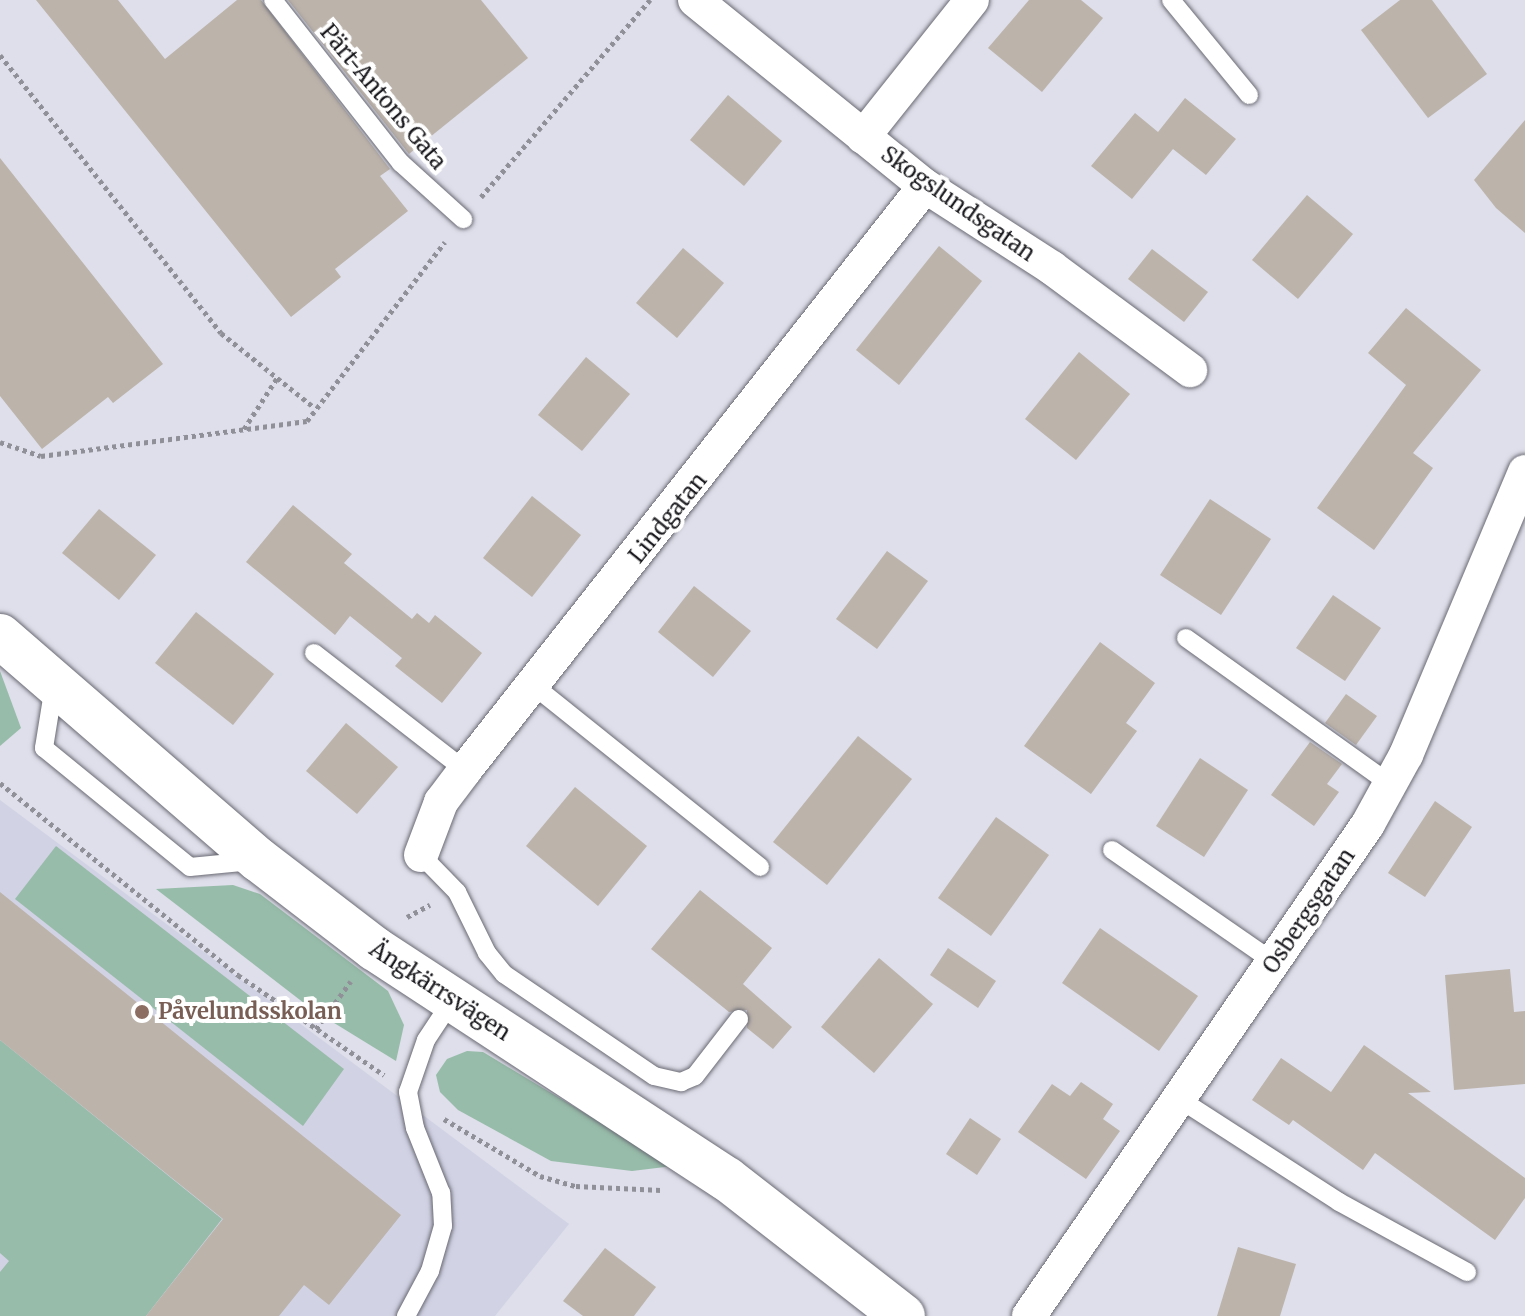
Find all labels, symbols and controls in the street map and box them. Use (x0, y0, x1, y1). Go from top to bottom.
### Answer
street label: Pärt-Antons Gata (315, 19, 451, 175)
street label: Skogslundsgatan (876, 141, 1040, 267)
street label: Lindgatan (624, 468, 712, 568)
street label: Osbergsgatan (1258, 843, 1360, 979)
street label: Ängkärrsvägen (365, 936, 515, 1046)
place label: Påvelundsskolan (158, 999, 342, 1025)
marker: Påvelundsskolan (133, 1003, 151, 1021)

